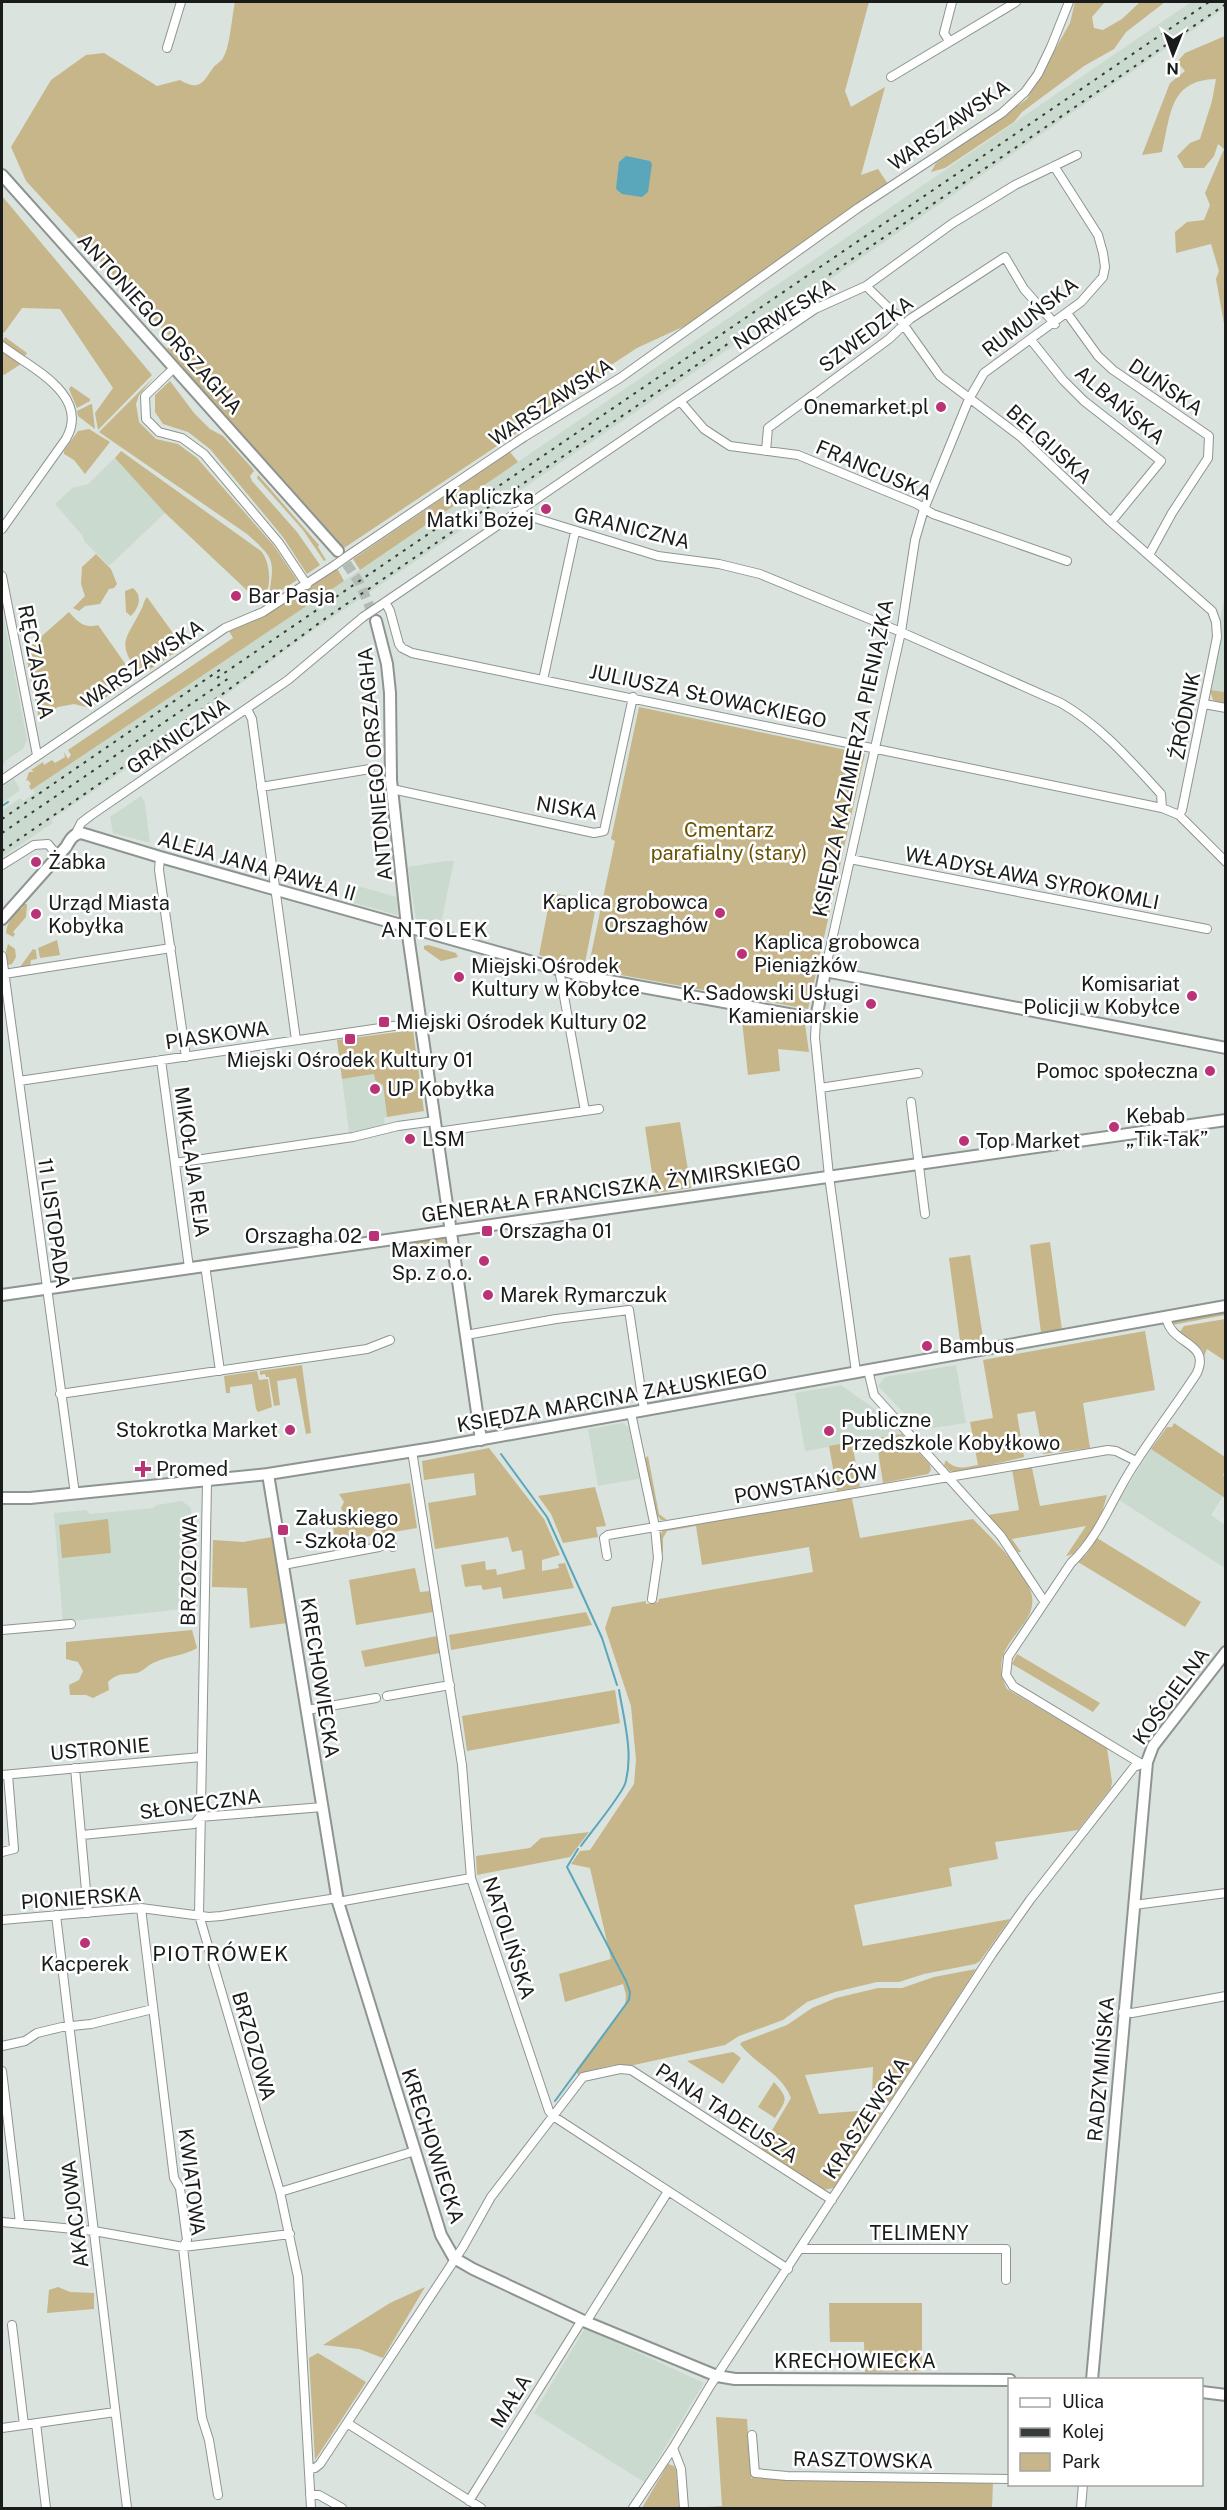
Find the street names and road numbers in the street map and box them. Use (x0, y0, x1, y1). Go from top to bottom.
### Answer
street label: WARSZAWSKA (884, 74, 1014, 176)
street label: ANTONIEGO ORSZAGHA (73, 229, 247, 419)
street label: RUMUŃSKA (977, 271, 1083, 362)
street label: NORWESKA (729, 273, 839, 355)
street label: SZWEDZKA (814, 291, 918, 377)
street label: WARSZAWSKA (485, 353, 617, 451)
street label: DUŃSKA (1124, 353, 1208, 421)
street label: ALBAŃSKA (1070, 360, 1170, 449)
street label: BELGIJSKA (1001, 399, 1097, 489)
street label: FRANCUSKA (812, 435, 936, 505)
street label: GRANICZNA (571, 502, 693, 554)
street label: KSIĘDZA KAZIMIERZA PIENIĄŻKA (808, 597, 898, 919)
street label: RĘCZAJSKA (13, 603, 59, 721)
street label: WARSZAWSKA (76, 614, 208, 714)
street label: ANTONIEGO ORSZAGHA (353, 646, 397, 882)
street label: JULIUSZA SŁOWACKIEGO (587, 659, 829, 733)
street label: ŹRÓDNIK (1164, 670, 1205, 762)
street label: GRANICZNA (122, 693, 234, 779)
street label: NISKA (534, 791, 600, 825)
street label: ALEJA JANA PAWŁA II (155, 826, 359, 906)
street label: WŁADYSŁAWA SYROKOMLI (903, 842, 1161, 914)
street label: PIASKOWA (164, 1016, 270, 1054)
street label: MIKOŁAJA REJA (170, 1085, 214, 1239)
street label: GENERAŁA FRANCISZKA ŻYMIRSKIEGO (420, 1150, 802, 1228)
street label: 11 LISTOPADA (33, 1156, 75, 1290)
street label: KSIĘDZA MARCINA ZAŁUSKIEGO (455, 1359, 769, 1437)
street label: POWSTAŃCÓW (732, 1459, 880, 1508)
street label: BRZOZOWA (176, 1514, 202, 1626)
street label: KRECHOWIECKA (295, 1596, 345, 1760)
street label: KOŚCIELNA (1127, 1642, 1214, 1749)
street label: USTRONIE (49, 1733, 151, 1765)
street label: SŁONECZNA (138, 1784, 262, 1824)
street label: NATOLIŃSKA (478, 1873, 541, 2002)
street label: PIONIERSKA (20, 1882, 142, 1914)
street label: BRZOZOWA (227, 1989, 281, 2103)
street label: RADZYMIŃSKA (1082, 1995, 1119, 2143)
street label: KRASZEWSKA (818, 2053, 914, 2183)
street label: PANA TADEUSZA (651, 2058, 803, 2168)
street label: KRECHOWIECKA (397, 2065, 469, 2227)
street label: KWIATOWA (174, 2127, 210, 2237)
street label: AKACJOWA (56, 2159, 94, 2269)
street label: TELIMENY (869, 2221, 969, 2245)
street label: KRECHOWIECKA (774, 2349, 936, 2373)
street label: MAŁA (485, 2370, 537, 2432)
street label: RASZTOWSKA (793, 2447, 933, 2473)

